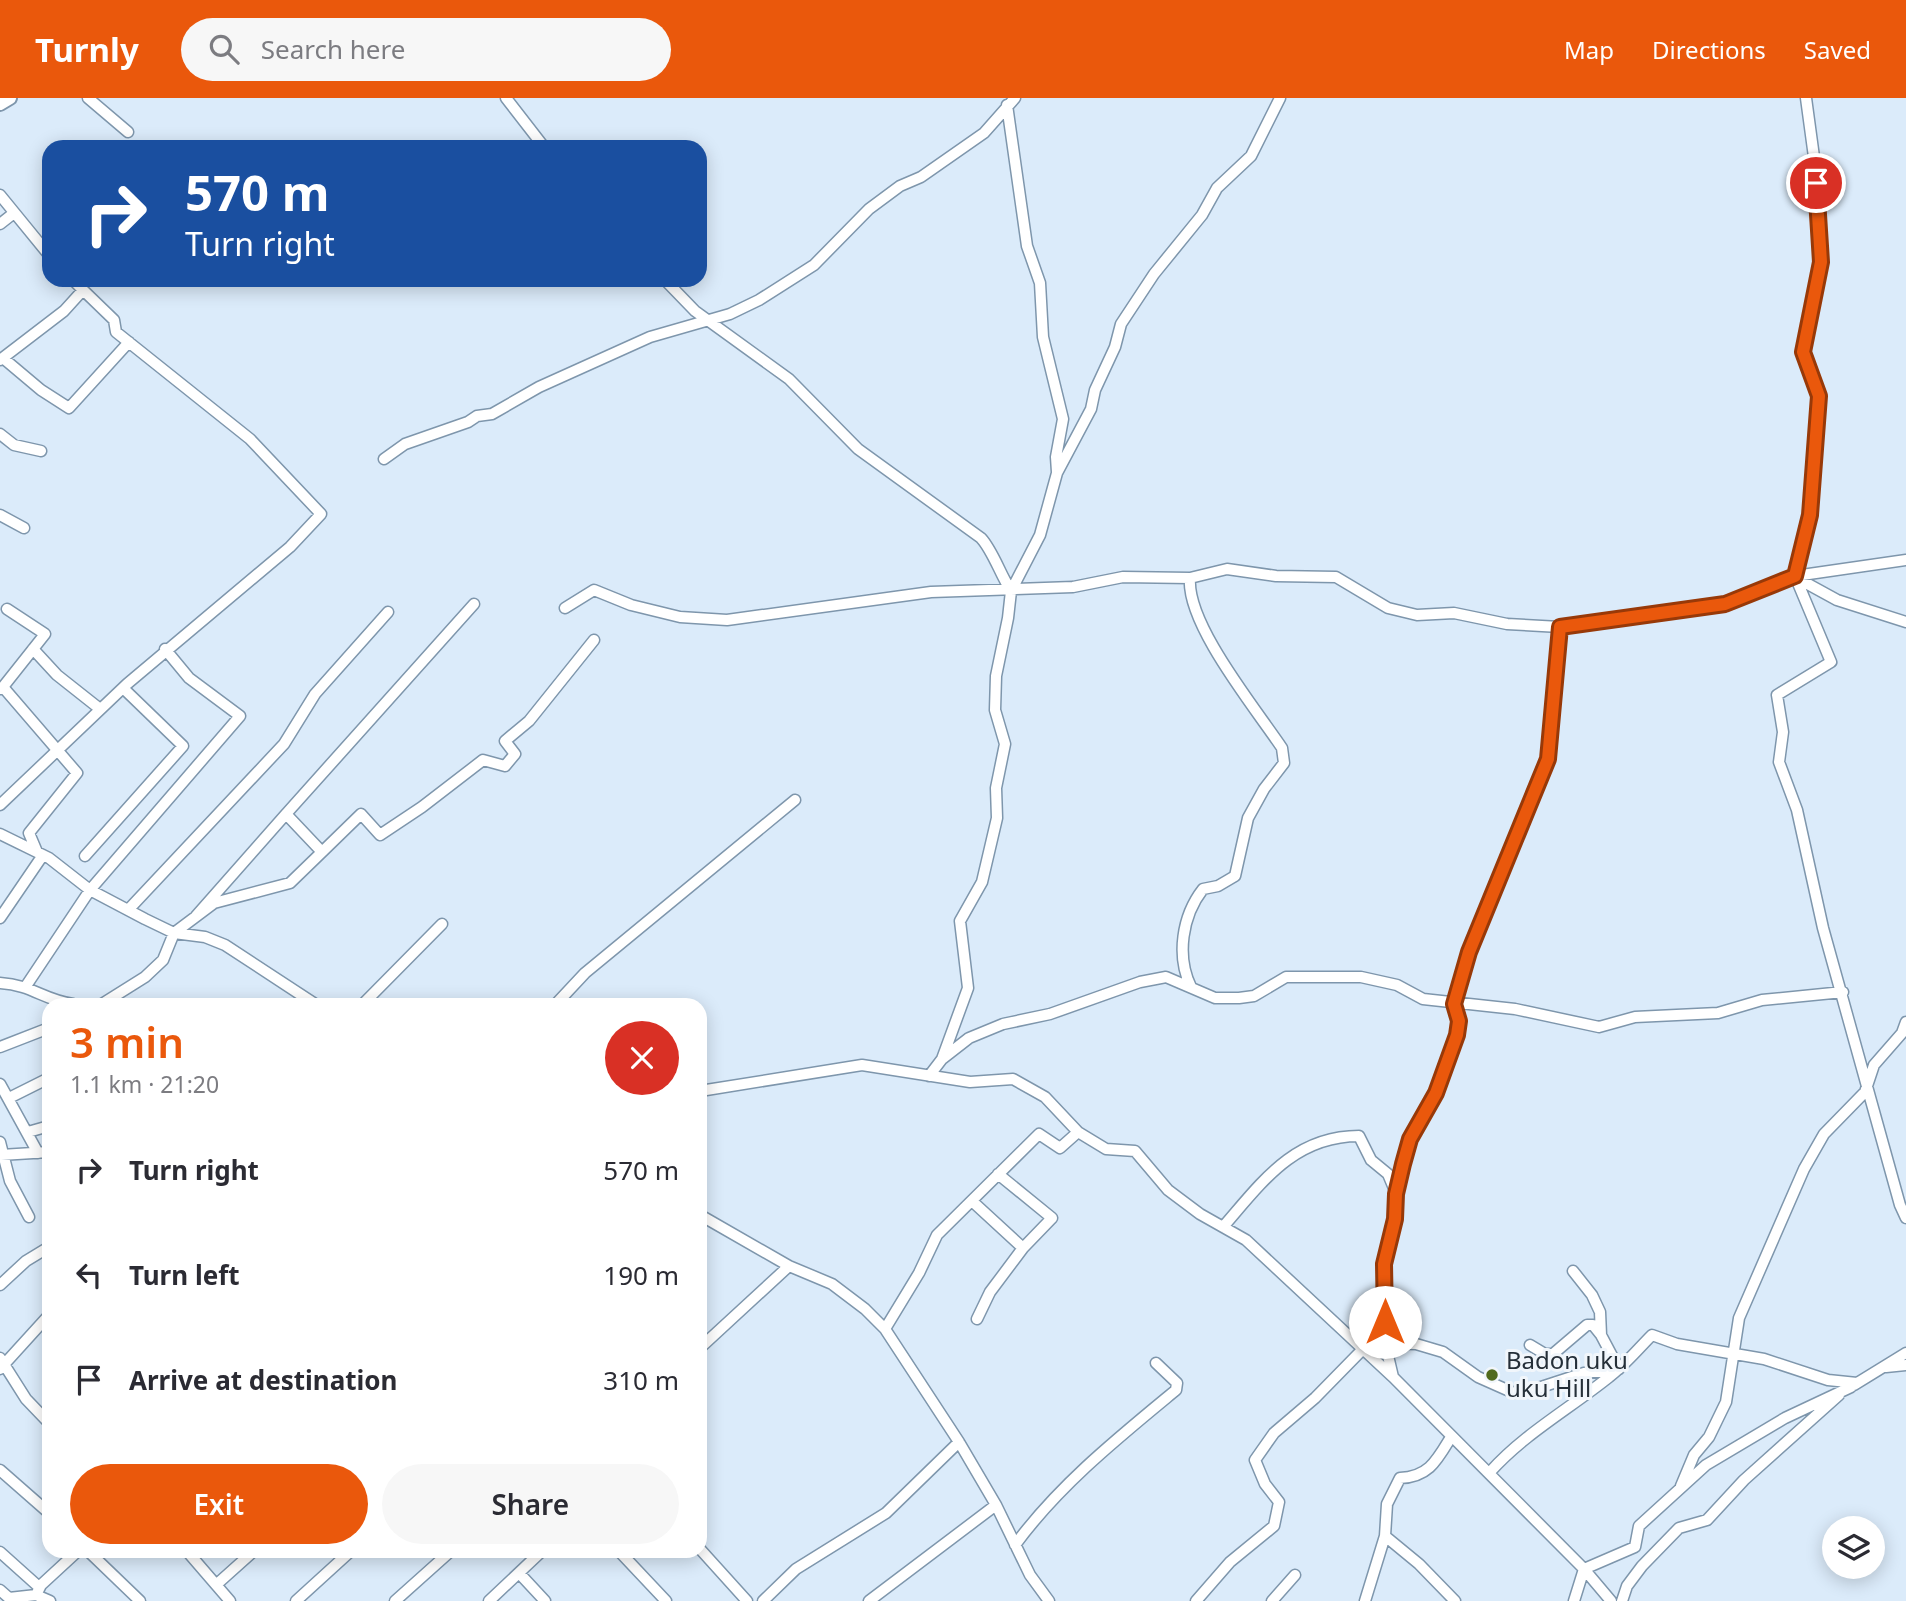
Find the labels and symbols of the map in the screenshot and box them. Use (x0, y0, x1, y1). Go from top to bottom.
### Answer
pin (1786, 153, 1846, 213)
position arrow (1348, 1285, 1422, 1359)
place label: Badon uku uku Hill (1506, 1343, 1628, 1404)
marker: Badon uku uku Hill (1484, 1367, 1500, 1383)

